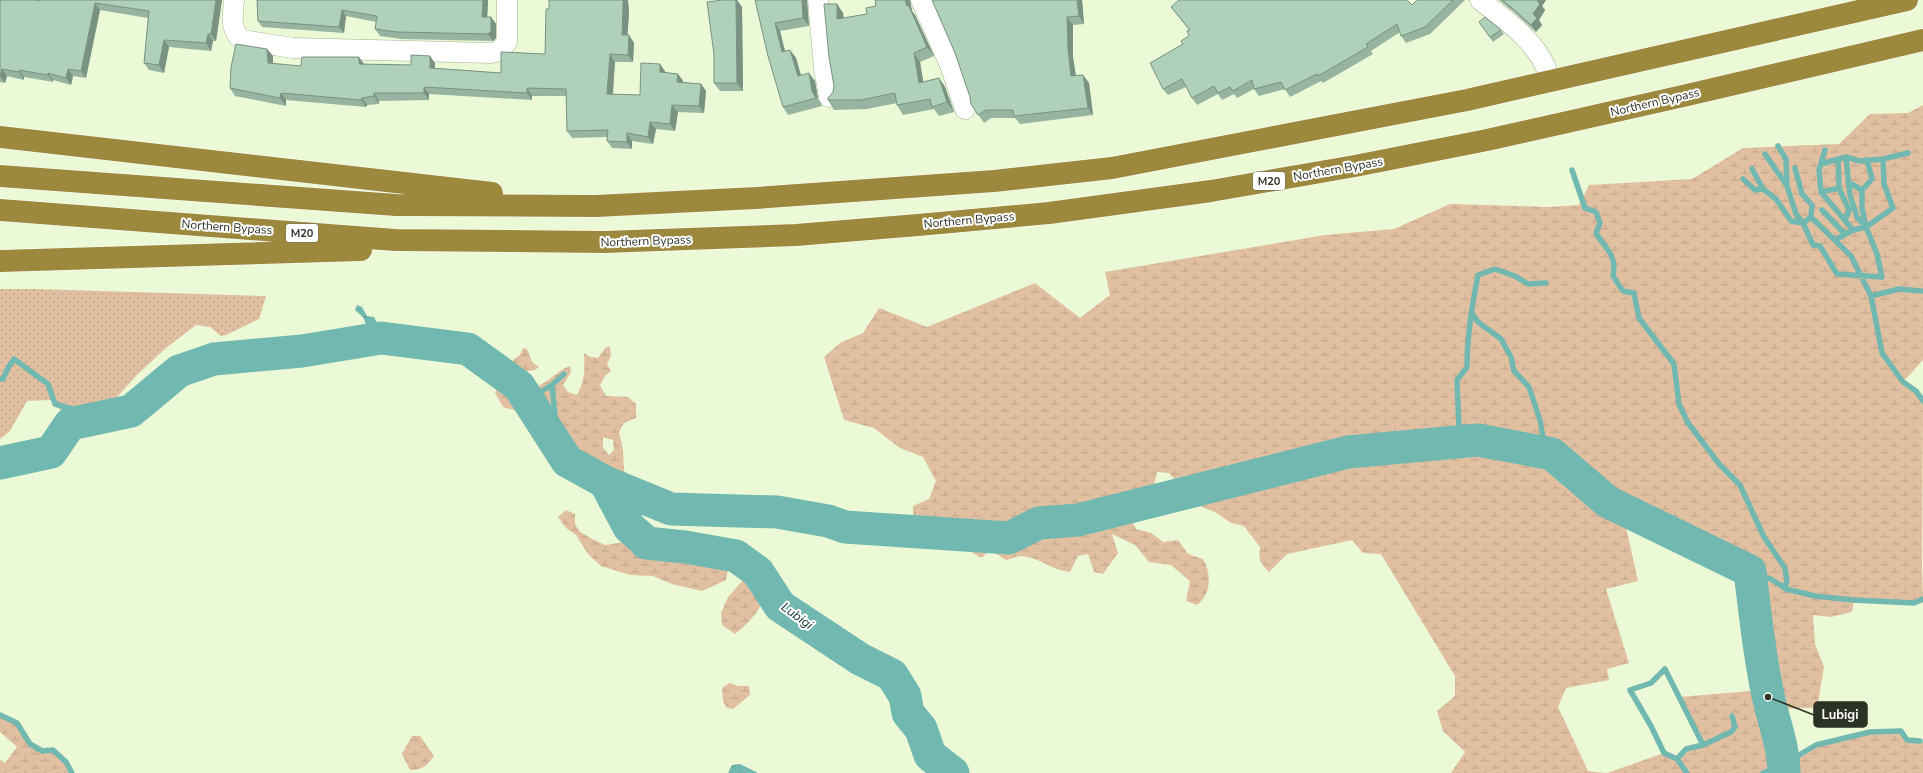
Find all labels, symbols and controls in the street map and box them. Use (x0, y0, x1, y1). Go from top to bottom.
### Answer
street label: Northern Bypass (1609, 84, 1701, 120)
street label: Northern Bypass (1292, 153, 1384, 185)
road number: M20 (1253, 172, 1285, 190)
street label: Northern Bypass (923, 208, 1015, 232)
street label: Northern Bypass (181, 216, 273, 238)
road number: M20 (286, 224, 318, 242)
street label: Northern Bypass (600, 231, 692, 251)
water label: Lubigi (777, 598, 817, 634)
callout: Lubigi (1814, 702, 1867, 727)
text: Lubigi (1822, 706, 1859, 724)

